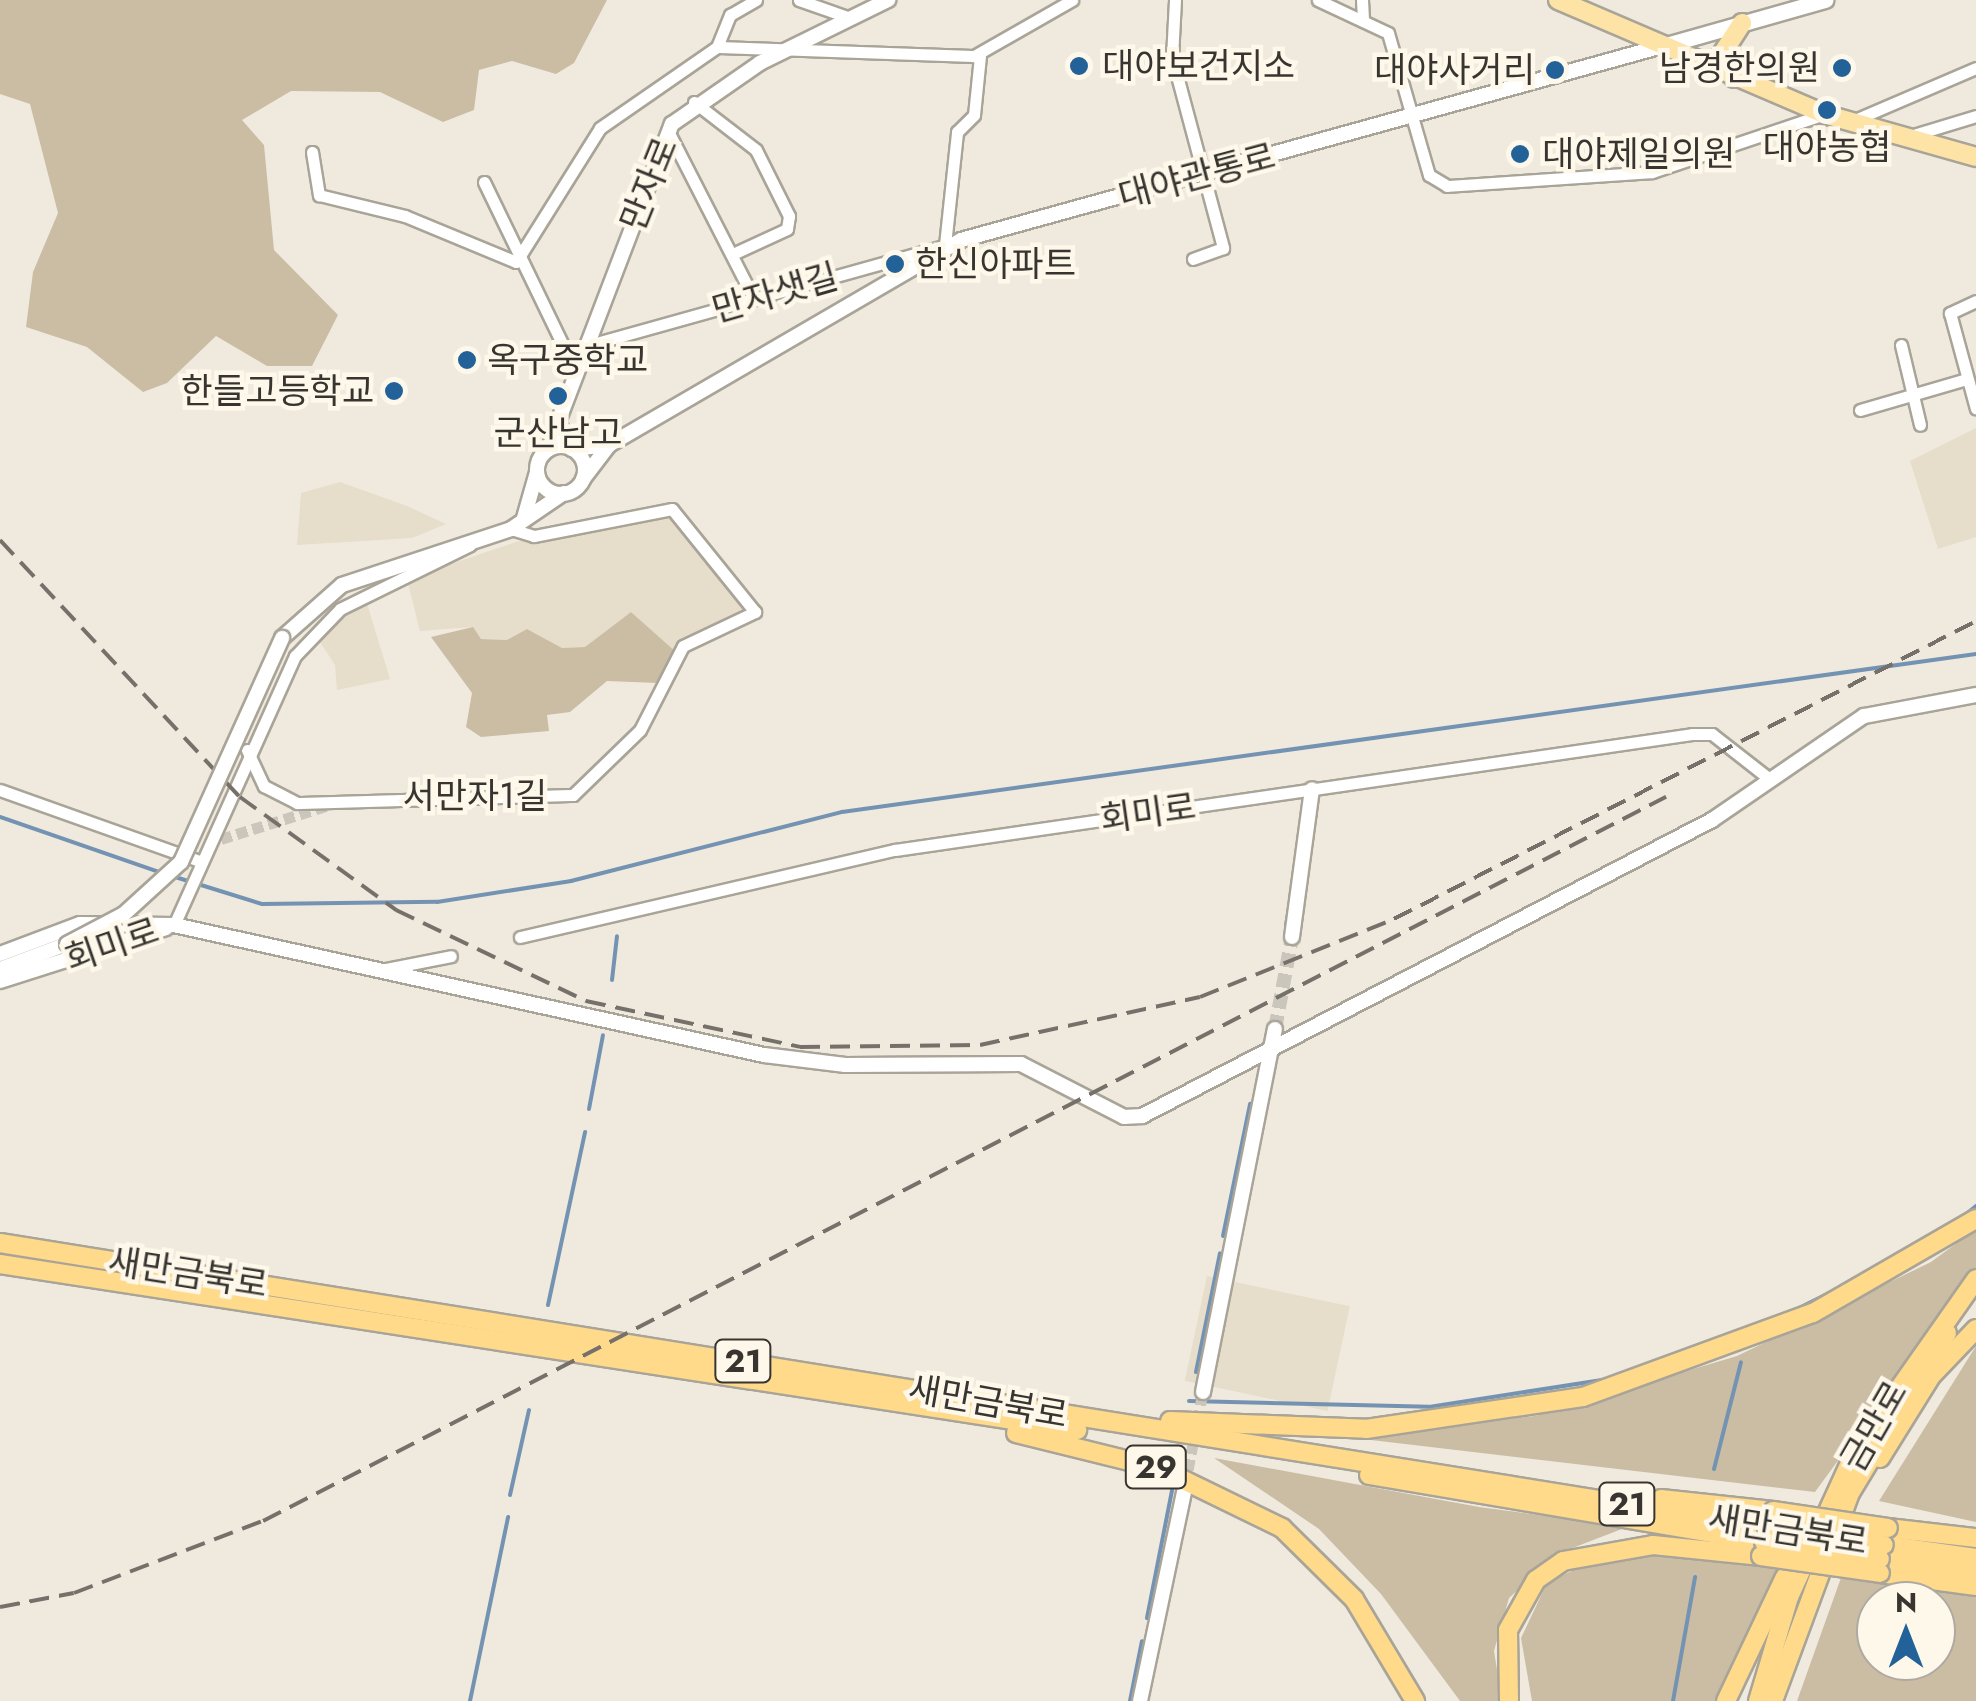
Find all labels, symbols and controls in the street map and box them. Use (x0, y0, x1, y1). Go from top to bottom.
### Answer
place label: 대야보건지소 (1102, 45, 1295, 87)
place label: 남경한의원 (1659, 47, 1820, 89)
place label: 대야사거리 (1374, 49, 1535, 91)
marker: 대야보건지소 (1066, 53, 1092, 79)
marker: 남경한의원 (1829, 55, 1855, 81)
marker: 대야사거리 (1544, 59, 1566, 81)
marker: 대야농협 (1816, 99, 1838, 121)
place label: 대야농협 (1763, 126, 1891, 168)
street label: 만자로 (611, 131, 687, 237)
place label: 대야제일의원 (1542, 133, 1735, 175)
street label: 대야관통로 (1114, 135, 1280, 217)
marker: 대야제일의원 (1507, 141, 1533, 167)
place label: 한신아파트 (915, 243, 1076, 285)
marker: 한신아파트 (884, 253, 906, 275)
street label: 만자샛길 (707, 255, 843, 331)
place label: 옥구중학교 (487, 339, 648, 381)
marker: 옥구중학교 (456, 349, 478, 371)
place label: 한들고등학교 (181, 370, 374, 412)
marker: 한들고등학교 (383, 380, 405, 402)
marker: 군산남고 (547, 385, 569, 407)
place label: 군산남고 (494, 412, 622, 454)
street label: 서만자1길 (403, 775, 547, 817)
street label: 회미로 (1097, 785, 1199, 841)
street label: 회미로 (59, 909, 165, 981)
street label: 새만금북로 (105, 1240, 271, 1306)
road number: 21 (713, 1334, 773, 1388)
street label: 새만금북로 (905, 1367, 1071, 1437)
street label: 금만로 (1832, 1374, 1916, 1478)
road number: 29 (1124, 1440, 1188, 1494)
road number: 21 (1597, 1477, 1657, 1531)
street label: 새만금북로 (1705, 1497, 1871, 1563)
north arrow (1856, 1581, 1956, 1681)
text: N (1895, 1582, 1917, 1623)

